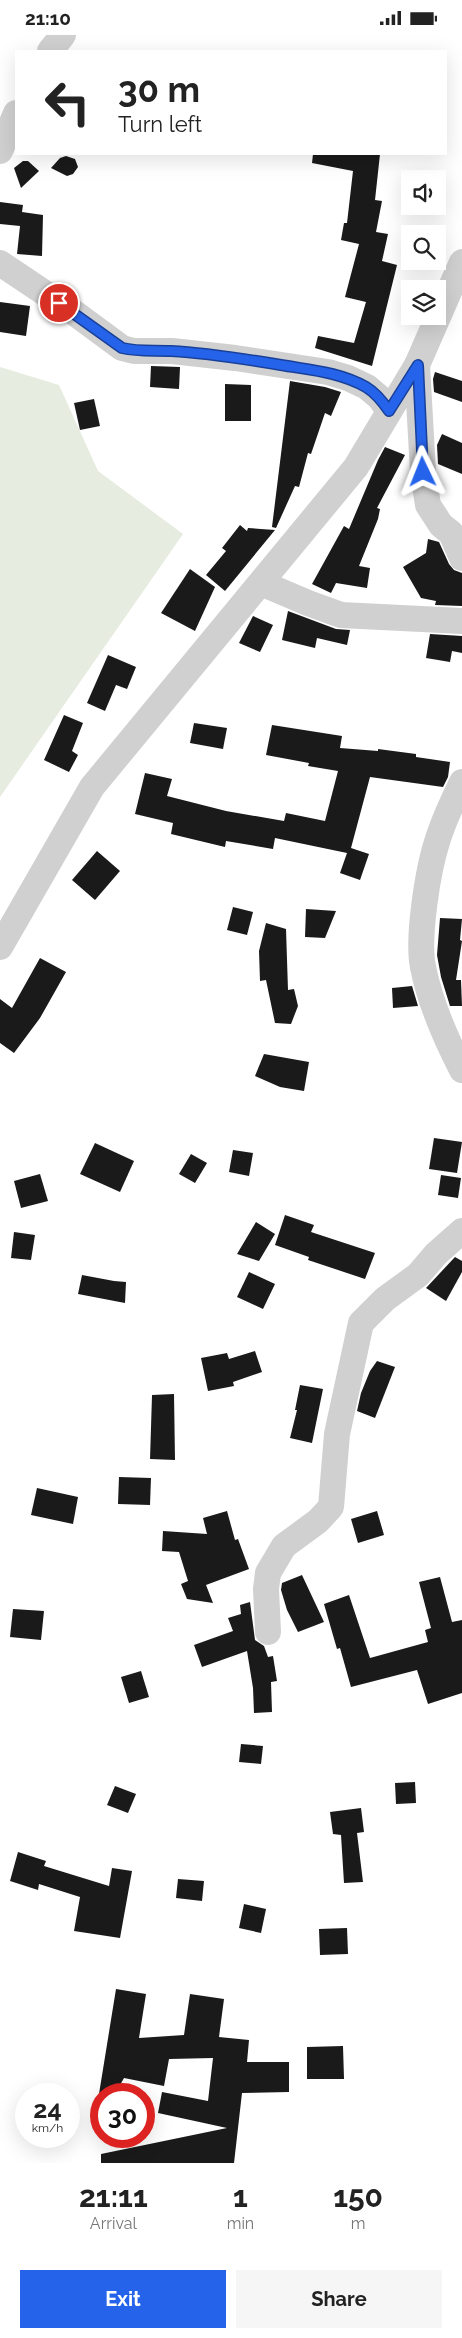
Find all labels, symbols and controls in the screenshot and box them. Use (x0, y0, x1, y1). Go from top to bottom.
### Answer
text: 21:10 (25, 7, 71, 29)
text: 30 m (118, 69, 200, 110)
icon: left (35, 70, 100, 135)
text: Turn left (118, 111, 202, 137)
map controls (401, 170, 446, 325)
button: sound (401, 170, 446, 215)
button: search (401, 225, 446, 270)
button: layers (401, 280, 446, 325)
pin (38, 282, 80, 324)
icon: arrive (45, 289, 73, 317)
position arrow (396, 445, 448, 497)
speed limit sign: 30 (90, 2083, 155, 2148)
text: 24 (33, 2094, 62, 2124)
text: km/h (32, 2121, 63, 2135)
text: 21:11 (79, 2179, 148, 2214)
text: 1 (233, 2179, 248, 2214)
text: 150 (333, 2179, 383, 2214)
text: Arrival (90, 2214, 137, 2233)
text: min (227, 2214, 254, 2233)
text: m (351, 2214, 365, 2233)
button: Exit (20, 2270, 226, 2328)
button: Share (236, 2270, 442, 2328)

